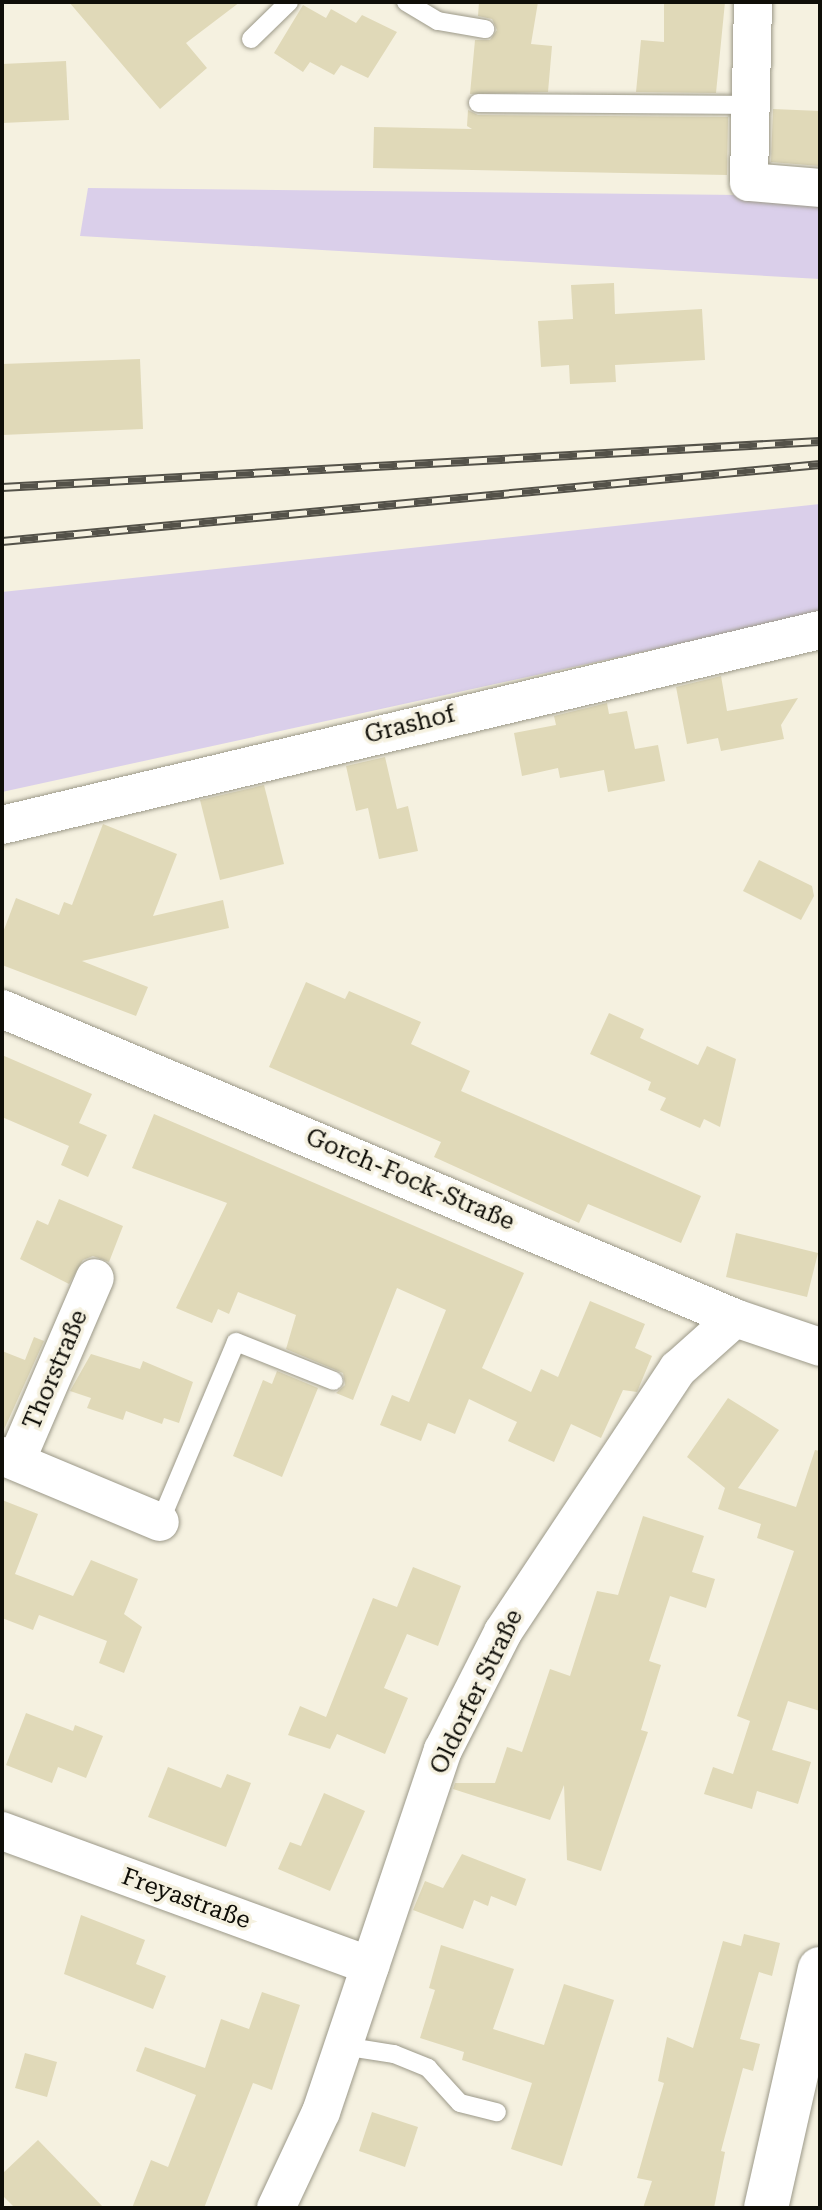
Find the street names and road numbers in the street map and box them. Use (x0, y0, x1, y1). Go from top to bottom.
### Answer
street label: Grashof (362, 700, 458, 750)
street label: Gorch-Fock-Straße (301, 1123, 519, 1237)
street label: Thorstraße (18, 1306, 94, 1434)
street label: Oldorfer Straße (425, 1605, 529, 1779)
street label: Freyastraße (118, 1862, 254, 1936)

